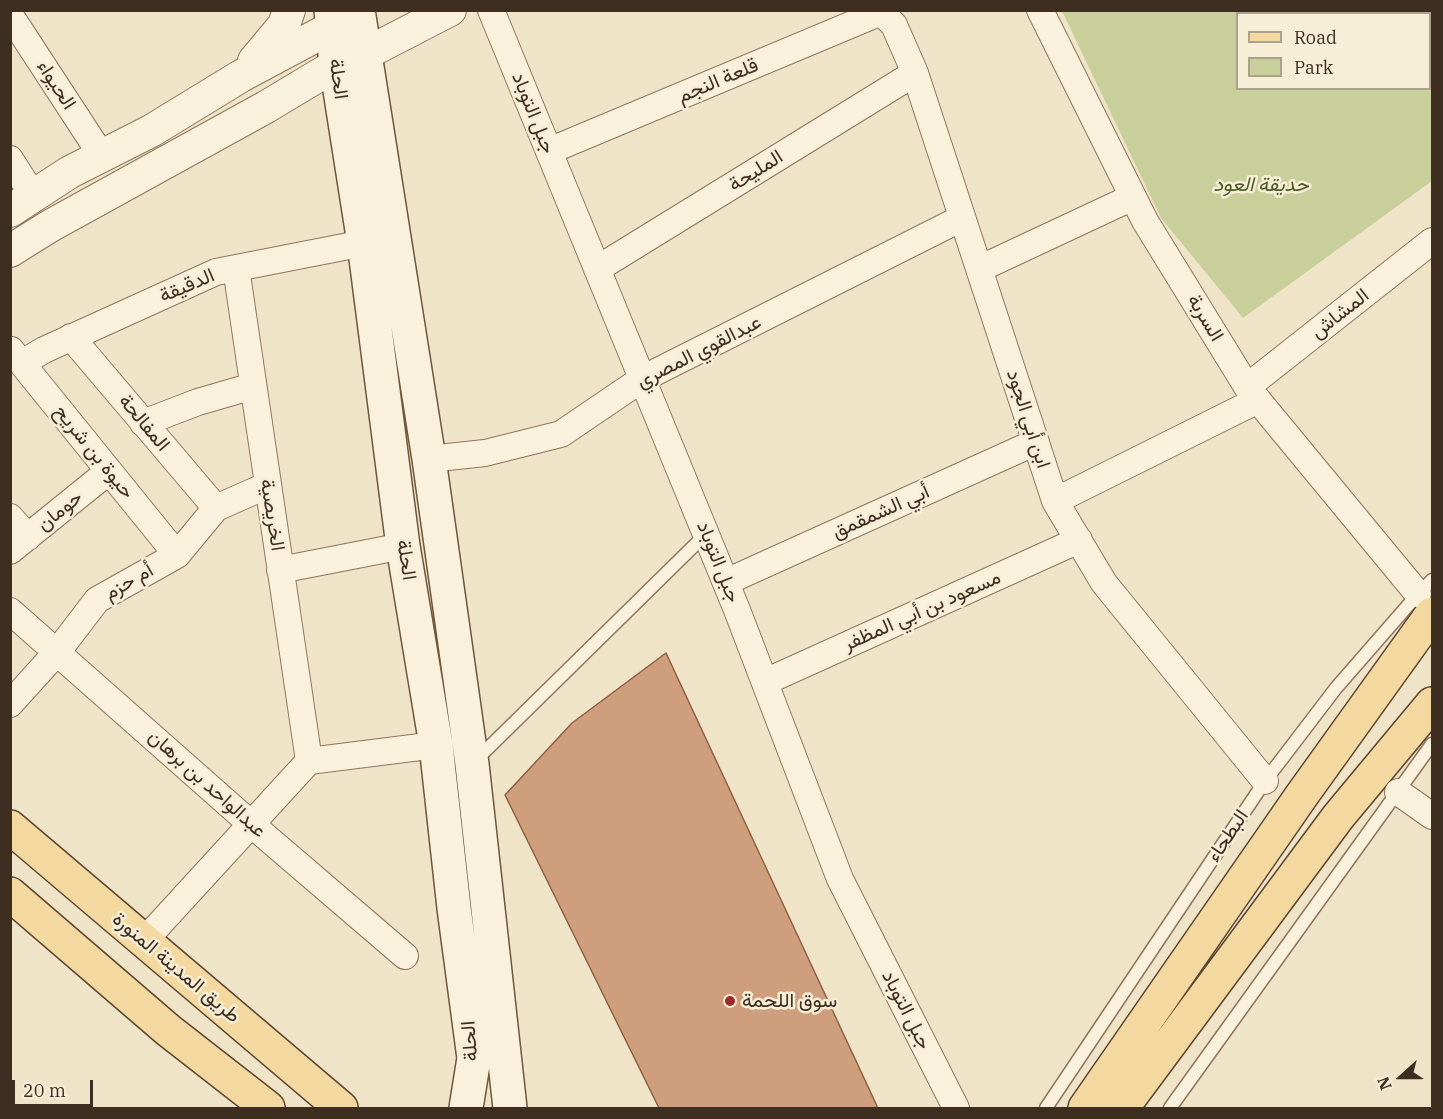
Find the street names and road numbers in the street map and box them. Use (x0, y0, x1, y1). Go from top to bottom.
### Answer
street label: قلعة النجم (674, 53, 762, 109)
street label: الحيواء (31, 56, 81, 114)
street label: الحلة (323, 57, 353, 101)
street label: جبل التوباد (506, 69, 560, 157)
street label: المليحة (724, 145, 788, 197)
street label: الدقيقة (156, 264, 218, 308)
street label: المشاش (1306, 284, 1374, 344)
street label: السربة (1182, 290, 1228, 346)
street label: عبدالقوي المصري (633, 310, 765, 394)
street label: ابن أبي الجود (1001, 367, 1055, 471)
street label: المفالحة (113, 390, 175, 456)
street label: حيوة بن شريح (49, 400, 139, 504)
street label: الخريصية (254, 477, 290, 553)
street label: أبي الشمقمق (829, 480, 933, 544)
street label: حومان (32, 485, 88, 537)
street label: جبل التوباد (691, 518, 745, 606)
street label: الحلة (391, 538, 421, 582)
street label: أم حزم (100, 558, 158, 606)
street label: مسعود بن أبي المظفر (839, 565, 1005, 657)
street label: عبدالواحد بن برهان (143, 725, 271, 843)
street label: البطحاء (1202, 805, 1254, 867)
street label: طريق المدينة المنورة (107, 908, 245, 1028)
street label: جبل التوباد (876, 966, 936, 1054)
street label: الحلة (457, 1020, 483, 1062)

